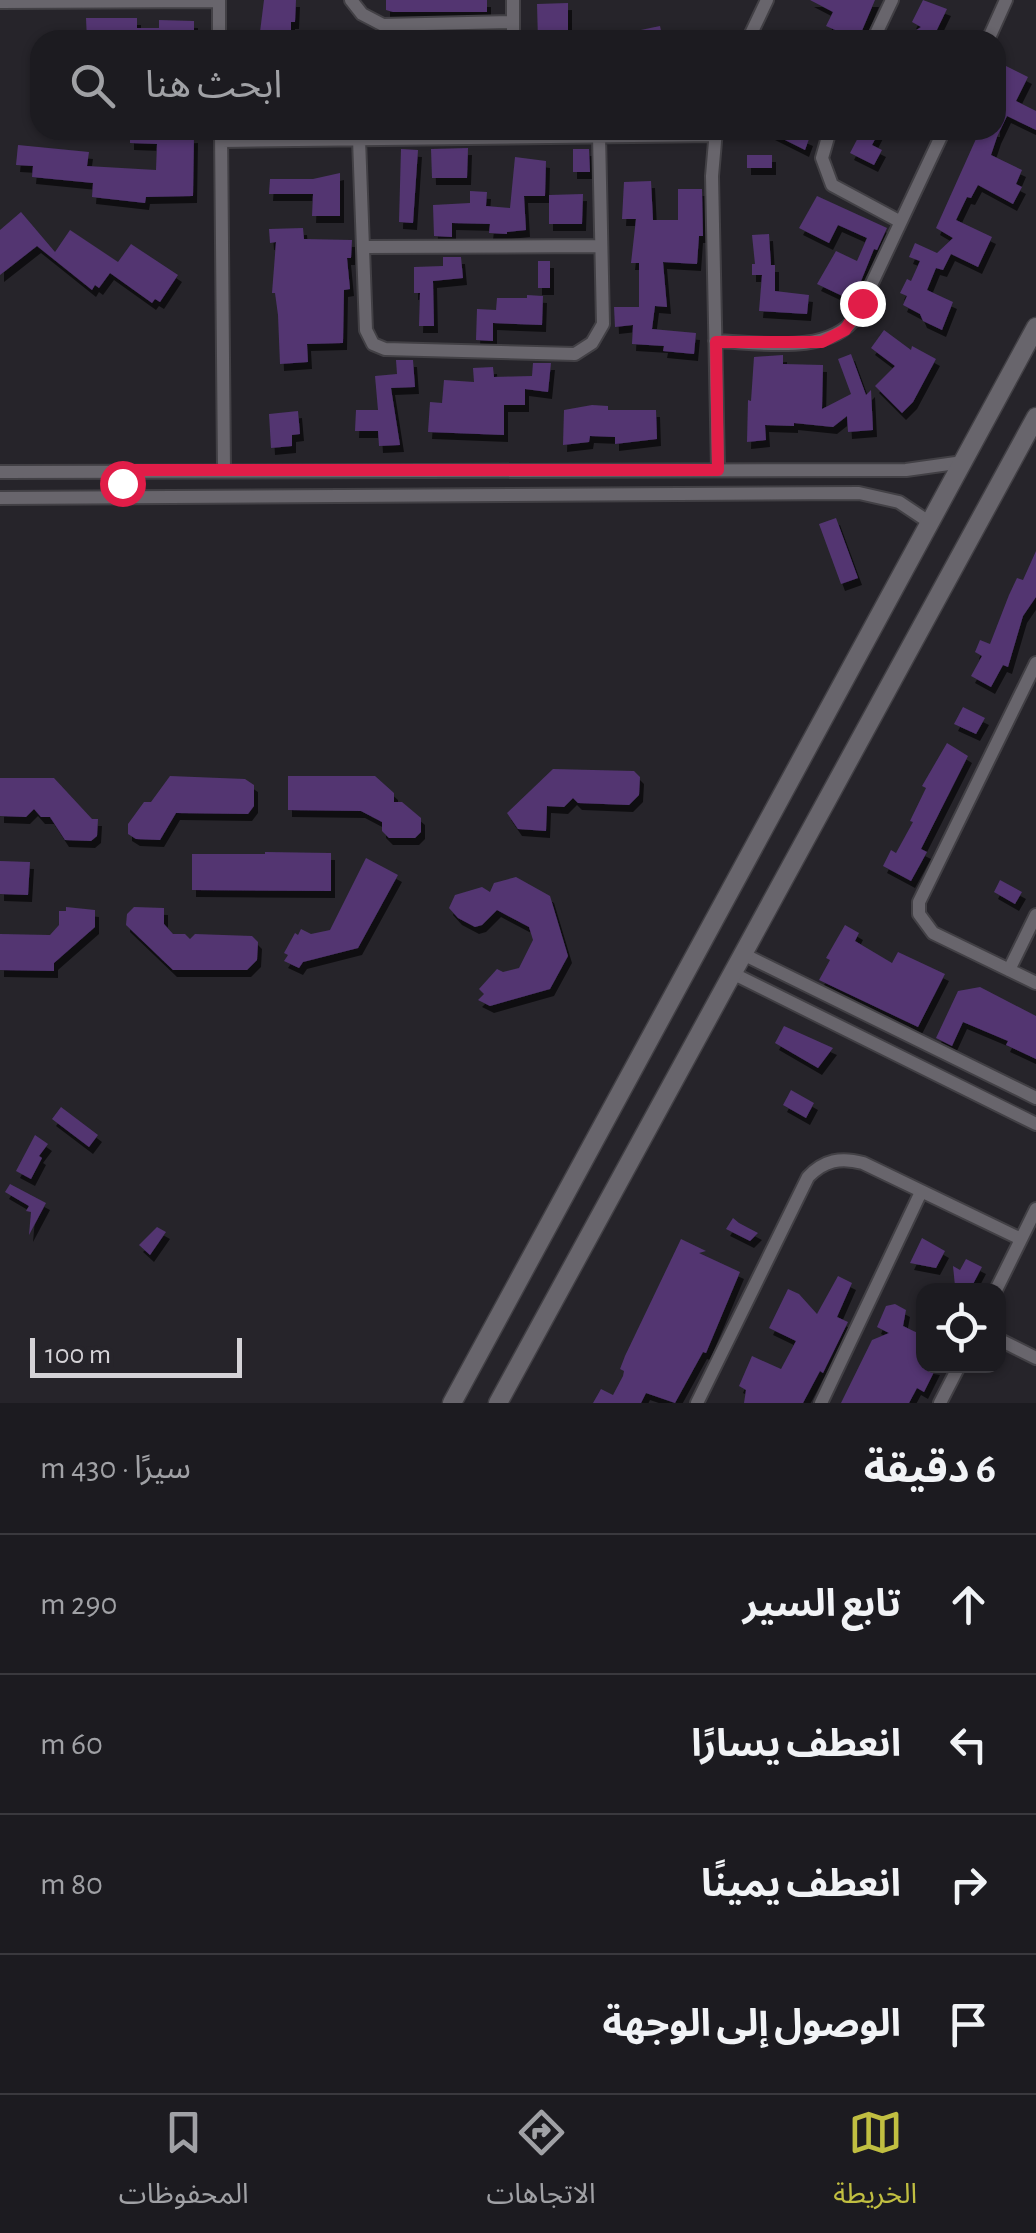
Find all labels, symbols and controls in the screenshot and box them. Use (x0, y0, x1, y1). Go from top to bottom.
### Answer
search box (30, 30, 1006, 140)
icon: search (65, 58, 120, 113)
text: ابحث هنا (145, 67, 282, 105)
route end (840, 281, 886, 327)
route start (100, 461, 146, 507)
map controls (916, 1283, 1006, 1373)
button: locate (916, 1283, 1006, 1373)
scale bar (30, 1333, 242, 1378)
text: 100 m (45, 1341, 111, 1369)
text: 6 دقيقة (864, 1448, 996, 1490)
text: سيرًا · 430 m (40, 1452, 191, 1484)
icon: ahead (941, 1577, 996, 1632)
text: تابع السير (743, 1586, 901, 1624)
text: 290 m (40, 1588, 117, 1620)
icon: left (941, 1717, 996, 1772)
text: انعطف يسارًا (691, 1726, 901, 1764)
text: 60 m (40, 1728, 103, 1760)
icon: right (941, 1857, 996, 1912)
text: انعطف يمينًا (701, 1866, 901, 1904)
text: 80 m (40, 1868, 103, 1900)
icon: arrive (941, 1997, 996, 2052)
text: الوصول إلى الوجهة (603, 2006, 901, 2044)
tab: المحفوظات (119, 2105, 249, 2224)
tab: الاتجاهات (486, 2105, 596, 2224)
tab: الخريطة (833, 2105, 917, 2224)

